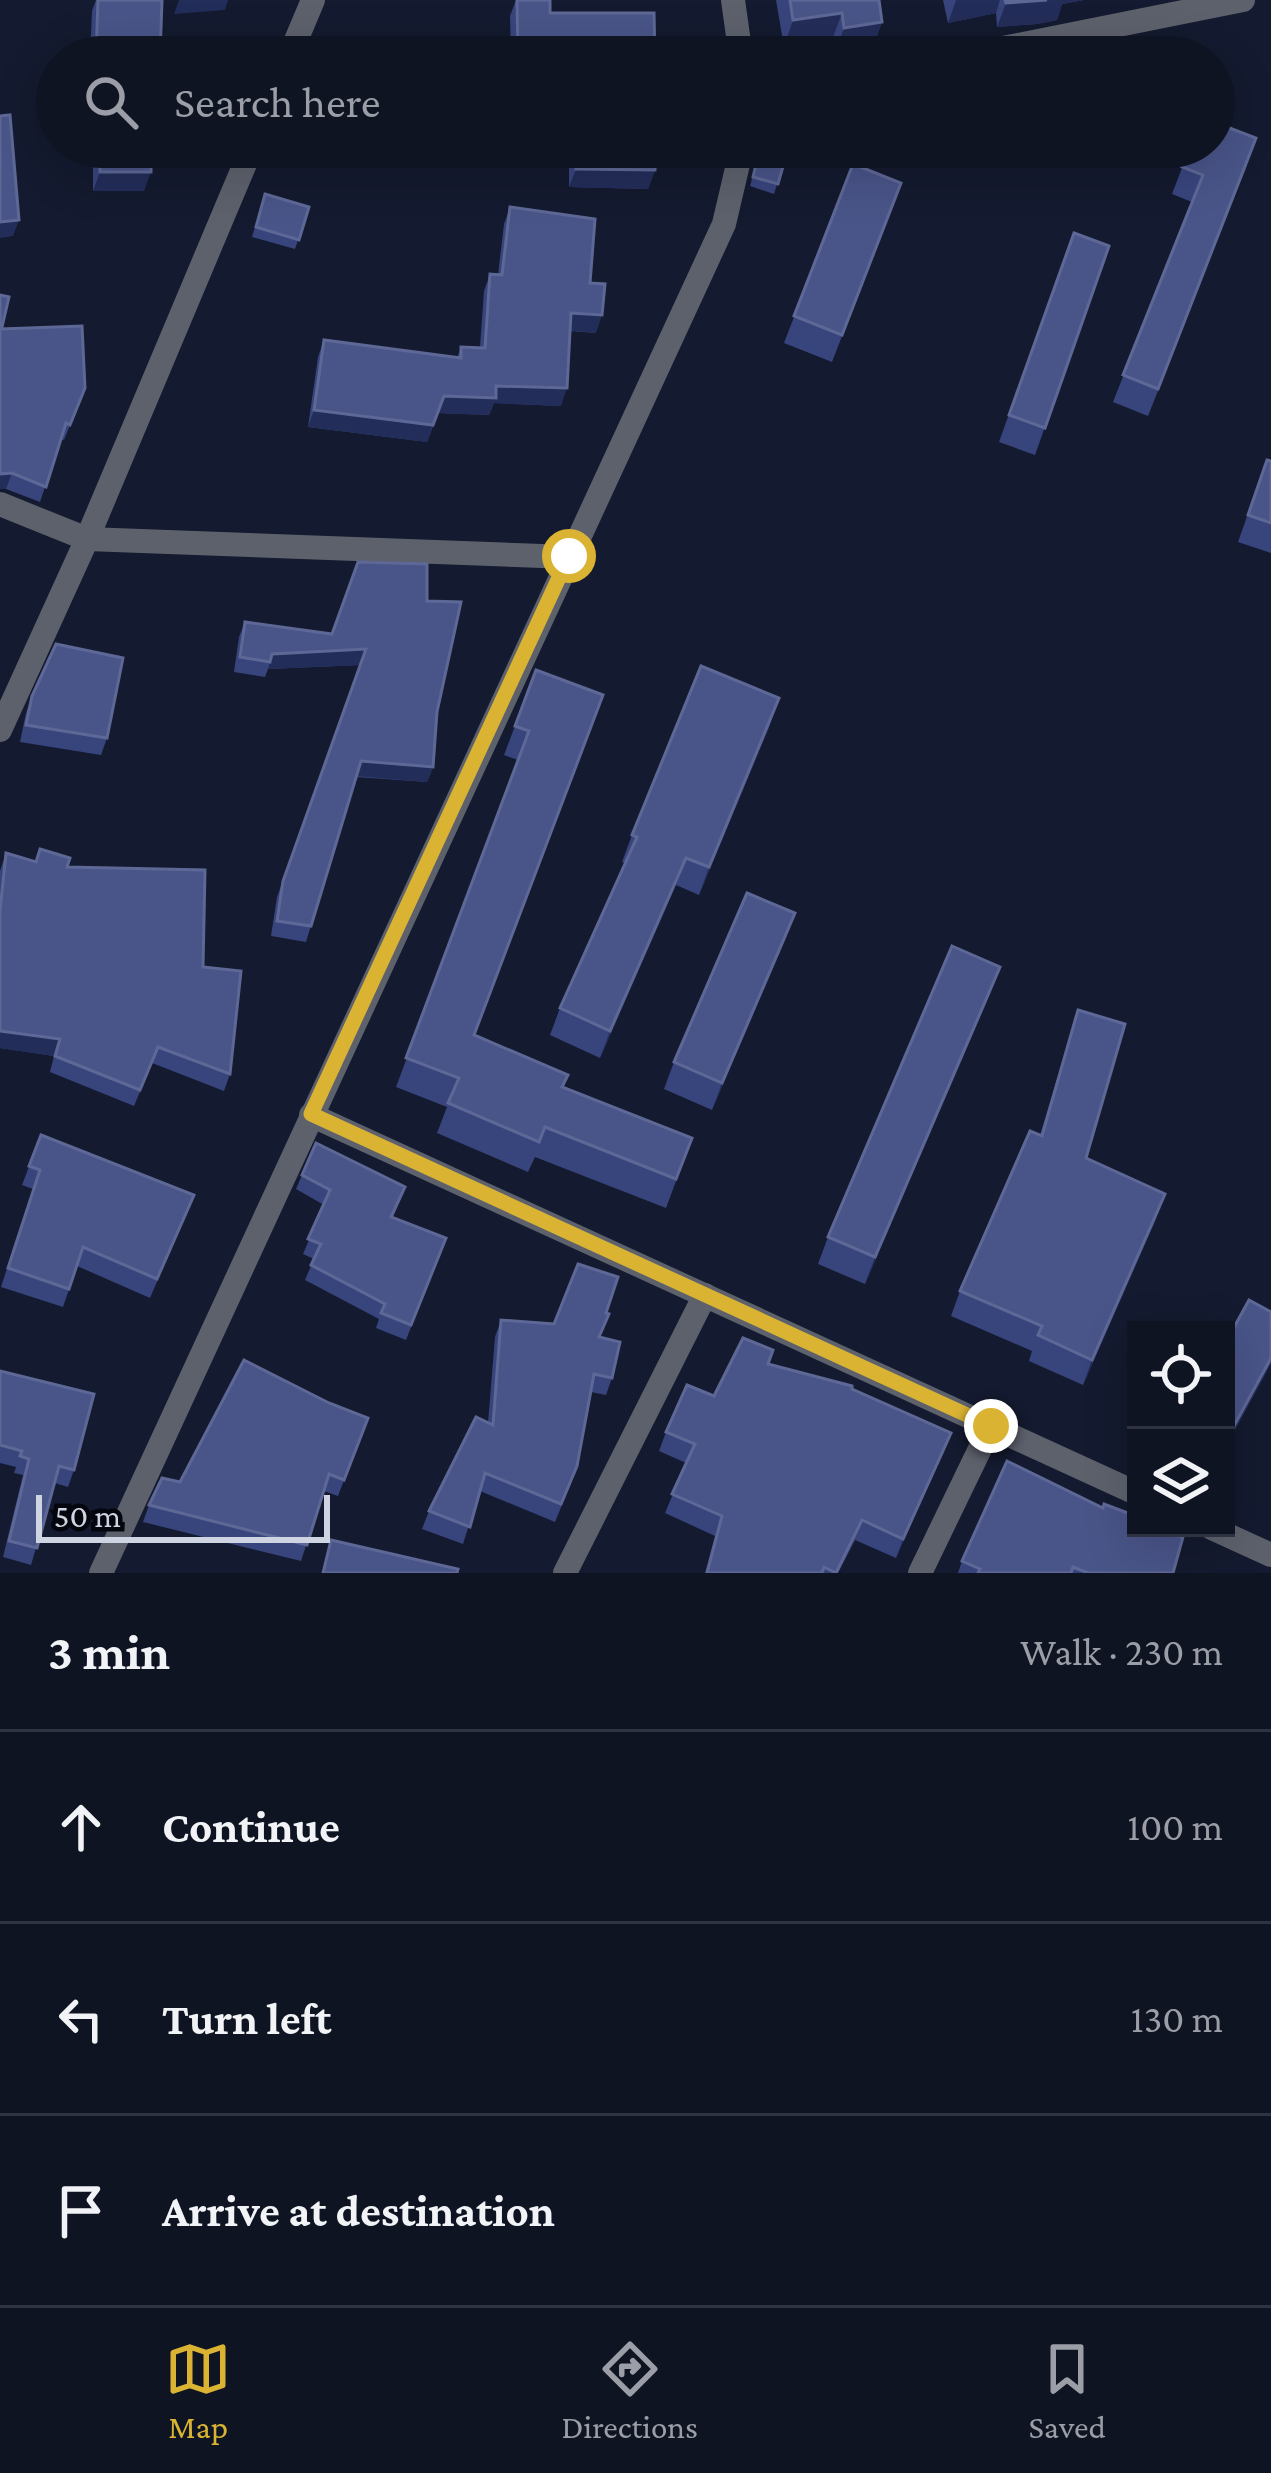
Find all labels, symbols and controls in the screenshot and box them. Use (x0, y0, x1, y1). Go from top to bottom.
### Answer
search box (36, 36, 1235, 168)
icon: search (78, 69, 144, 135)
text: Search here (174, 77, 381, 127)
route start (542, 529, 596, 583)
map controls (1127, 1321, 1235, 1537)
button: locate (1127, 1321, 1235, 1429)
route end (964, 1399, 1018, 1453)
button: layers (1127, 1429, 1235, 1537)
scale bar (36, 1489, 330, 1542)
text: 50 m (54, 1497, 121, 1534)
text: 3 min (48, 1623, 170, 1680)
text: Walk · 230 m (1020, 1630, 1223, 1673)
icon: ahead (48, 1794, 114, 1860)
text: Continue (162, 1802, 340, 1852)
text: 100 m (1127, 1805, 1223, 1848)
icon: left (48, 1986, 114, 2052)
text: Turn left (162, 1994, 331, 2044)
text: 130 m (1131, 1997, 1223, 2040)
icon: arrive (48, 2178, 114, 2244)
text: Arrive at destination (162, 2186, 555, 2236)
tab: Map (165, 2336, 231, 2445)
tab: Directions (562, 2336, 698, 2445)
tab: Saved (1028, 2336, 1106, 2445)

